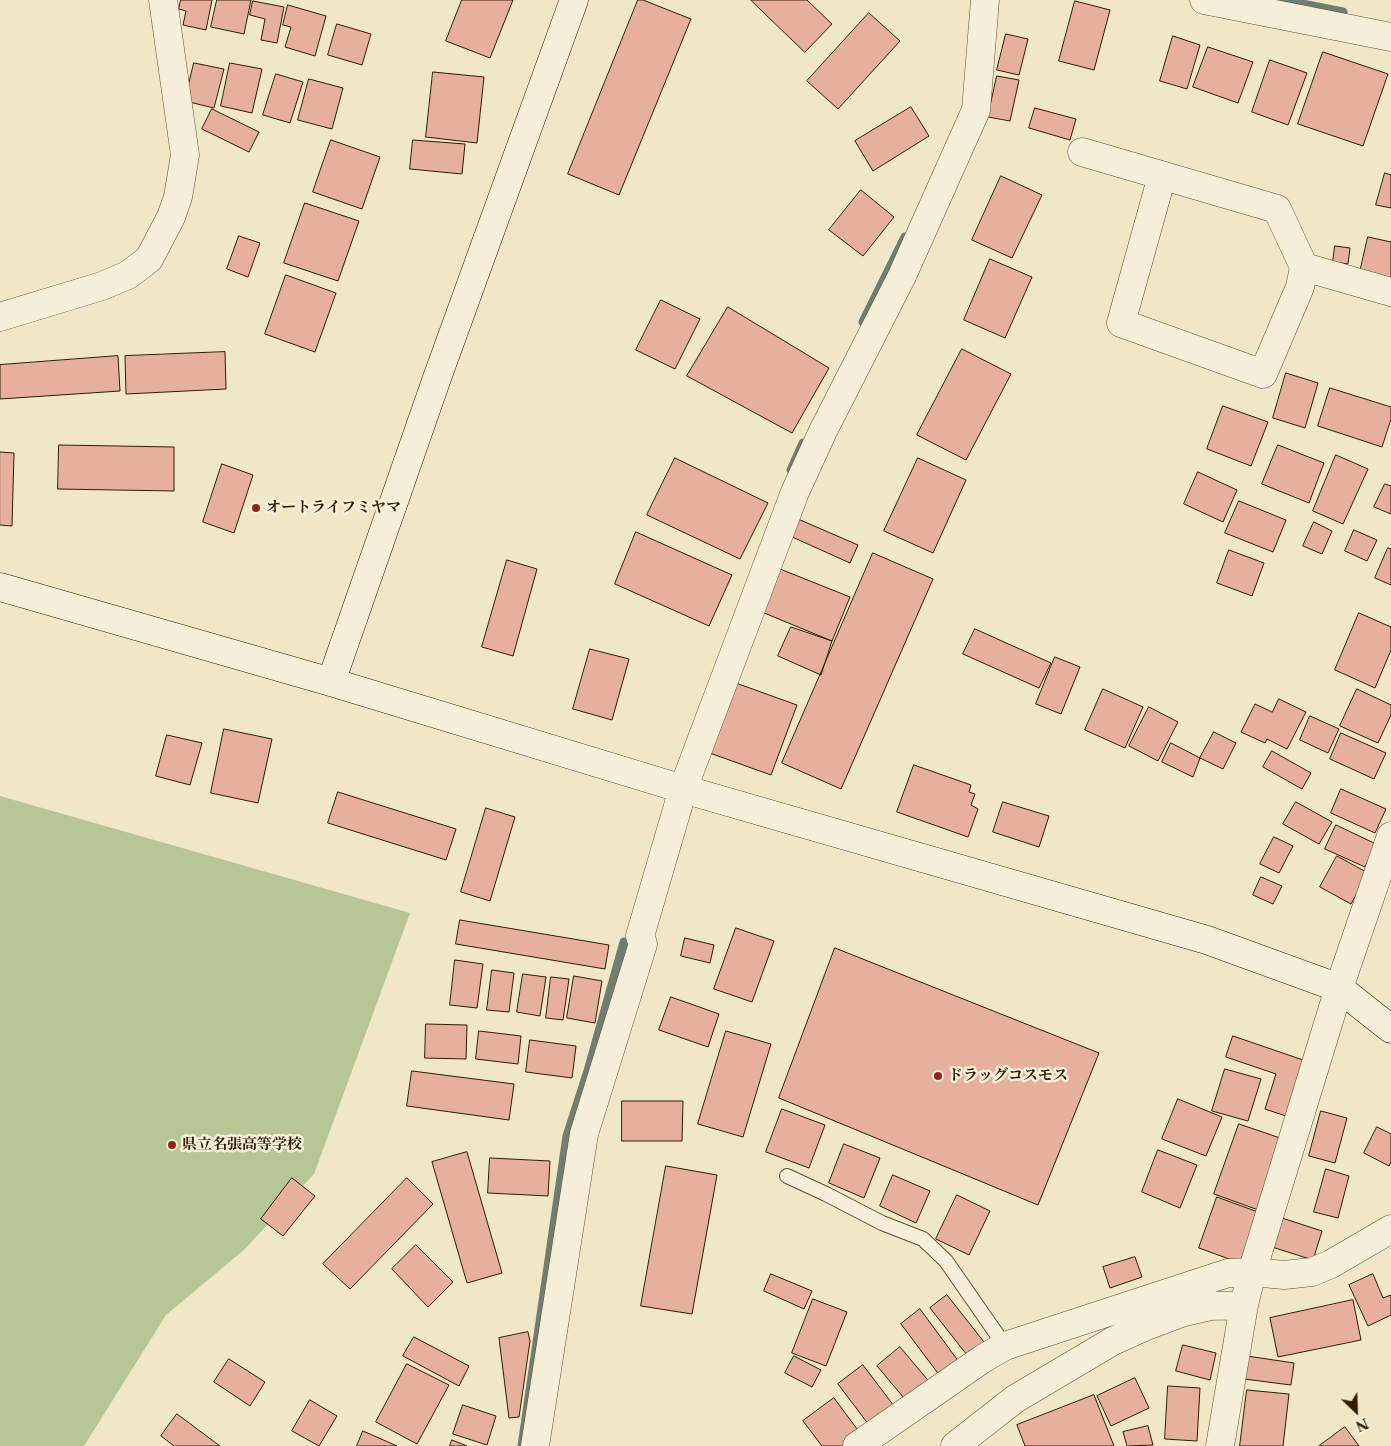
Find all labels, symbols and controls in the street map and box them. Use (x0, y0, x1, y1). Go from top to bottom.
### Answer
place label: オートライフミヤマ (266, 499, 401, 517)
marker: オートライフミヤマ (250, 502, 262, 514)
place label: ドラッグコスモス (948, 1067, 1068, 1085)
marker: ドラッグコスモス (932, 1070, 944, 1082)
place label: 県立名張高等学校 (182, 1136, 302, 1154)
marker: 県立名張高等学校 (166, 1139, 178, 1151)
north arrow (1331, 1386, 1381, 1436)
text: N (1353, 1414, 1371, 1435)

